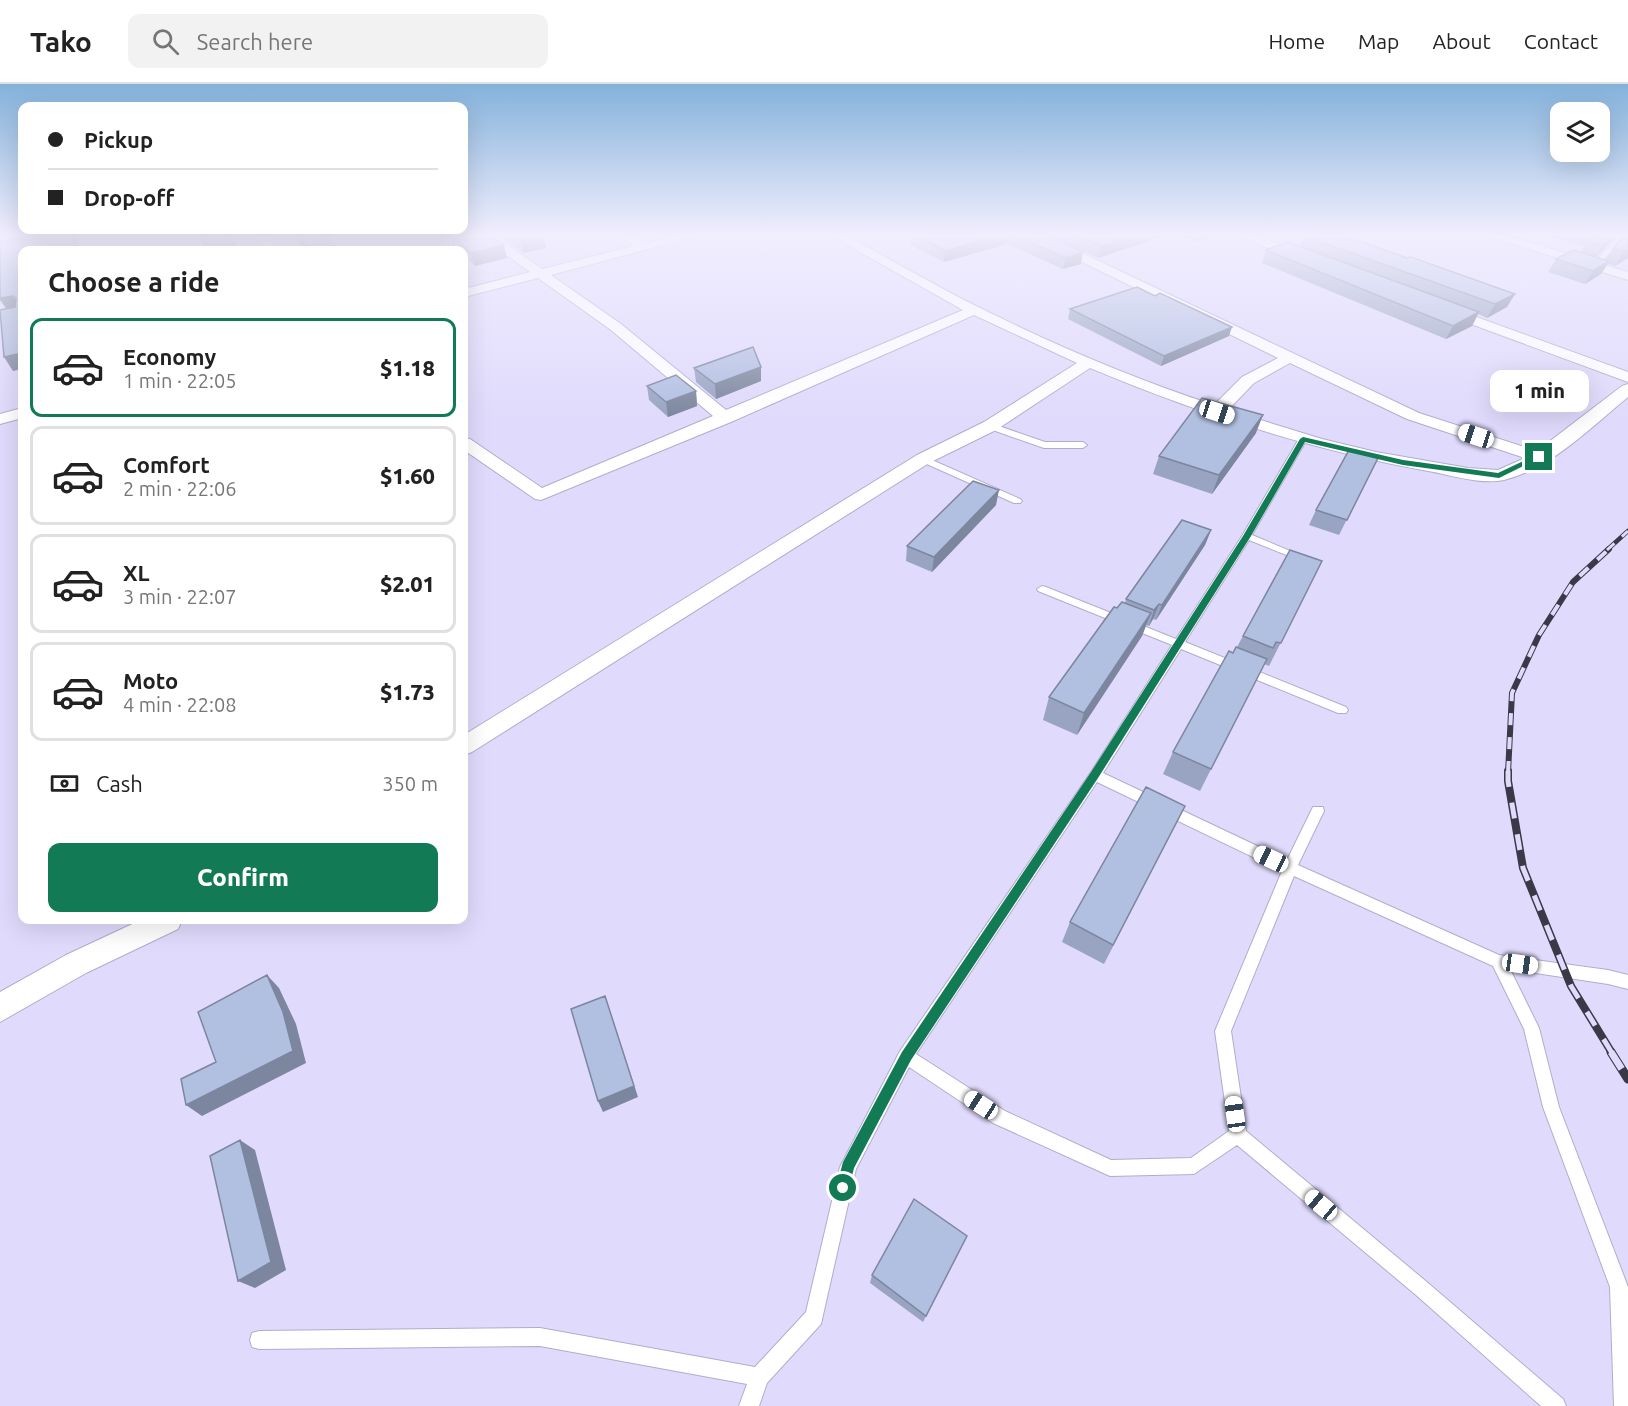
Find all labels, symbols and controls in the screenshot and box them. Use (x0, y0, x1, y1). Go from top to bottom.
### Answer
search box (128, 14, 548, 68)
icon: search (149, 25, 182, 58)
text: Tako (30, 26, 92, 57)
text: Search here (197, 29, 313, 54)
text: Home (1268, 29, 1325, 53)
text: Map (1358, 29, 1399, 53)
text: About (1432, 29, 1491, 53)
text: Contact (1524, 29, 1598, 53)
map controls (1550, 102, 1610, 162)
button: layers (1550, 102, 1610, 162)
text: Pickup (84, 127, 153, 152)
text: Drop-off (84, 185, 174, 210)
text: Choose a ride (48, 267, 220, 297)
icon: car (51, 341, 105, 395)
text: Economy (123, 344, 216, 369)
text: $1.18 (380, 355, 435, 380)
text: 1 min · 22:05 (123, 369, 237, 392)
callout: 1 min (1490, 370, 1588, 412)
text: 1 min (1514, 379, 1565, 402)
car (1197, 398, 1237, 426)
car (1456, 422, 1496, 450)
route end (1525, 443, 1552, 470)
icon: car (51, 449, 105, 503)
text: Comfort (123, 452, 210, 477)
text: $1.60 (380, 463, 435, 488)
text: 2 min · 22:06 (123, 477, 237, 500)
icon: car (51, 557, 105, 611)
text: XL (123, 560, 150, 585)
text: $2.01 (380, 571, 435, 596)
text: 3 min · 22:07 (123, 585, 237, 608)
icon: car (51, 665, 105, 719)
text: Moto (123, 668, 178, 693)
text: $1.73 (380, 679, 435, 704)
text: 4 min · 22:08 (123, 693, 237, 716)
icon: cash (48, 767, 81, 800)
text: Cash (96, 771, 143, 796)
text: 350 m (382, 772, 438, 795)
button: Confirm (48, 843, 438, 912)
car (1251, 843, 1291, 875)
car (1501, 953, 1539, 975)
car (961, 1088, 1001, 1122)
car (1224, 1095, 1246, 1133)
route start (829, 1174, 856, 1201)
car (1301, 1187, 1341, 1223)

